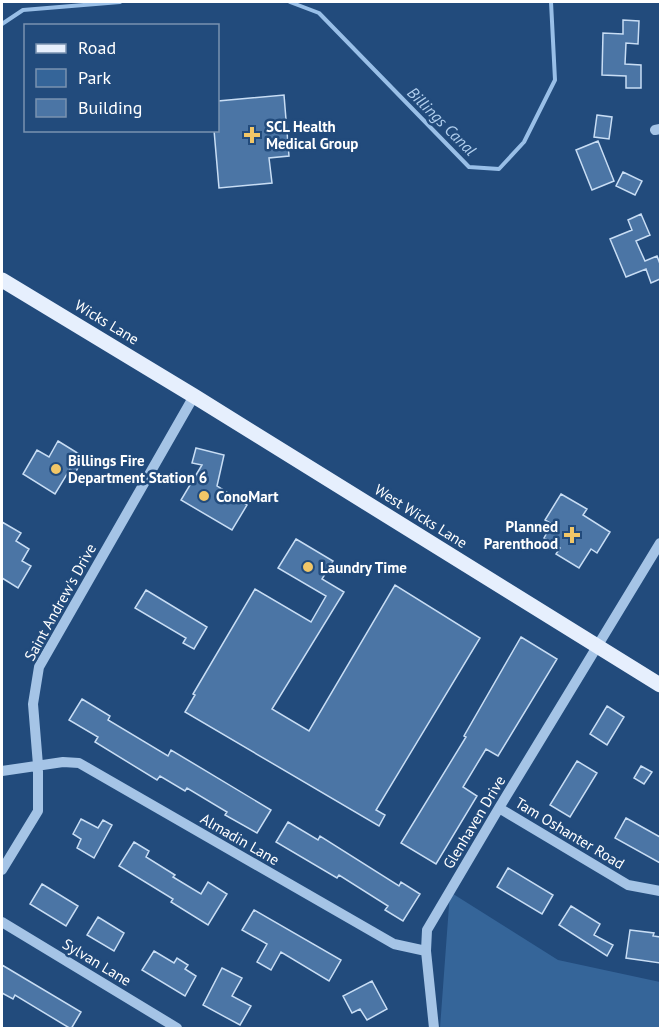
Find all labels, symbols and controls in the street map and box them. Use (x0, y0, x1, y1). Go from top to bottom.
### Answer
legend (24, 24, 219, 132)
text: Road (78, 36, 116, 59)
text: Park (78, 66, 111, 89)
water label: Billings Canal (403, 82, 481, 160)
text: Building (78, 96, 142, 119)
place label: SCL Health Medical Group (266, 117, 358, 153)
marker: SCL Health Medical Group (243, 126, 261, 144)
street label: Wicks Lane (71, 295, 143, 349)
place label: Billings Fire Department Station 6 (68, 451, 207, 487)
marker: Billings Fire Department Station 6 (49, 462, 63, 476)
street label: West Wicks Lane (371, 480, 471, 552)
place label: ConoMart (216, 487, 279, 506)
marker: ConoMart (197, 489, 211, 503)
place label: Planned Parenthood (484, 517, 558, 553)
marker: Planned Parenthood (563, 526, 581, 544)
street label: Saint Andrew's Drive (20, 540, 100, 664)
place label: Laundry Time (320, 558, 407, 577)
marker: Laundry Time (301, 560, 315, 574)
street label: Glenhaven Drive (439, 772, 509, 872)
street label: Tam Oshanter Road (512, 793, 628, 873)
street label: Almadin Lane (197, 809, 283, 869)
street label: Sylvan Lane (59, 934, 135, 990)

